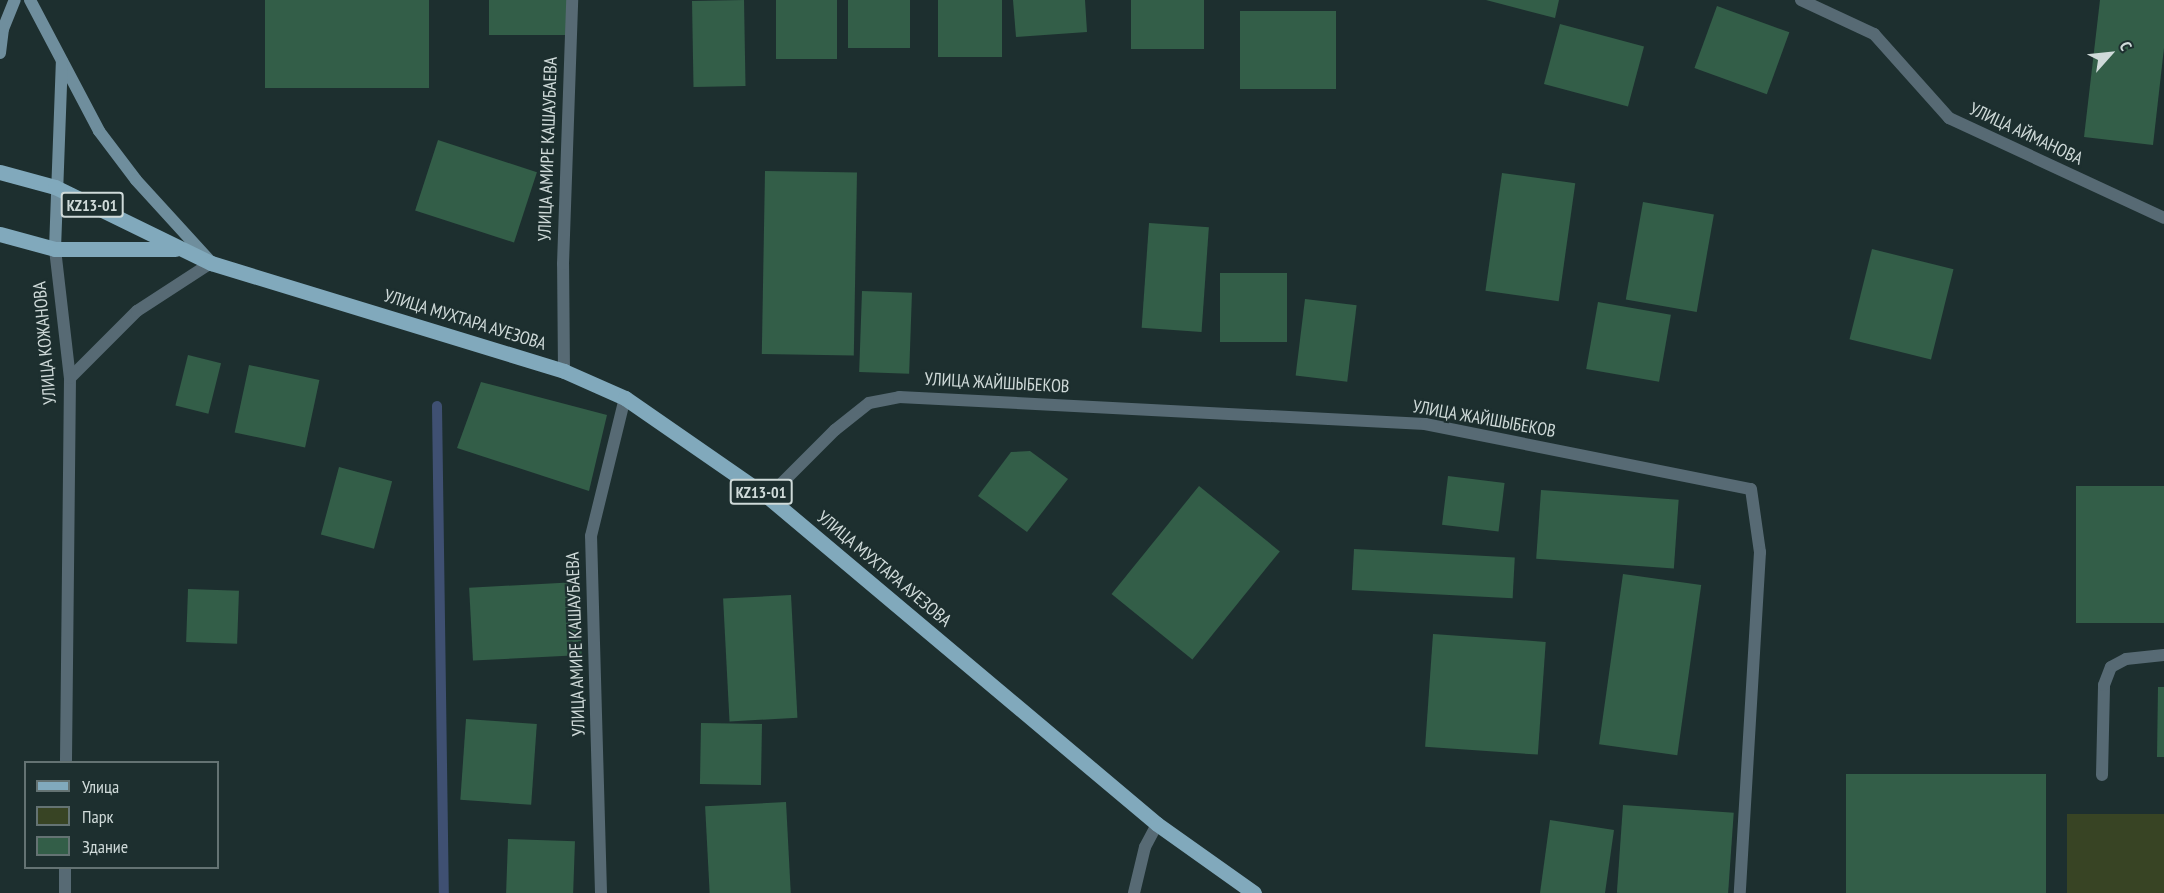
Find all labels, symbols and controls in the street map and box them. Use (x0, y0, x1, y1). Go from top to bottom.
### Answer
north arrow (2080, 24, 2140, 84)
text: С (2115, 38, 2137, 54)
street label: УЛИЦА АМИРЕ КАШАУБАЕВА (534, 56, 562, 242)
street label: УЛИЦА АЙМАНОВА (1965, 98, 2087, 170)
road number: KZ13-01 (60, 192, 124, 218)
street label: УЛИЦА КОЖАНОВА (29, 280, 61, 406)
street label: УЛИЦА МУХТАРА АУЕЗОВА (380, 285, 550, 355)
street label: УЛИЦА ЖАЙШЫБЕКОВ (924, 368, 1070, 398)
street label: УЛИЦА ЖАЙШЫБЕКОВ (1410, 396, 1558, 442)
road number: KZ13-01 (730, 479, 792, 505)
street label: УЛИЦА МУХТАРА АУЕЗОВА (812, 506, 956, 632)
street label: УЛИЦА АМИРЕ КАШАУБАЕВА (562, 551, 590, 737)
legend (24, 761, 219, 869)
text: Улица (82, 775, 119, 798)
text: Парк (82, 805, 113, 828)
text: Здание (82, 835, 128, 858)

